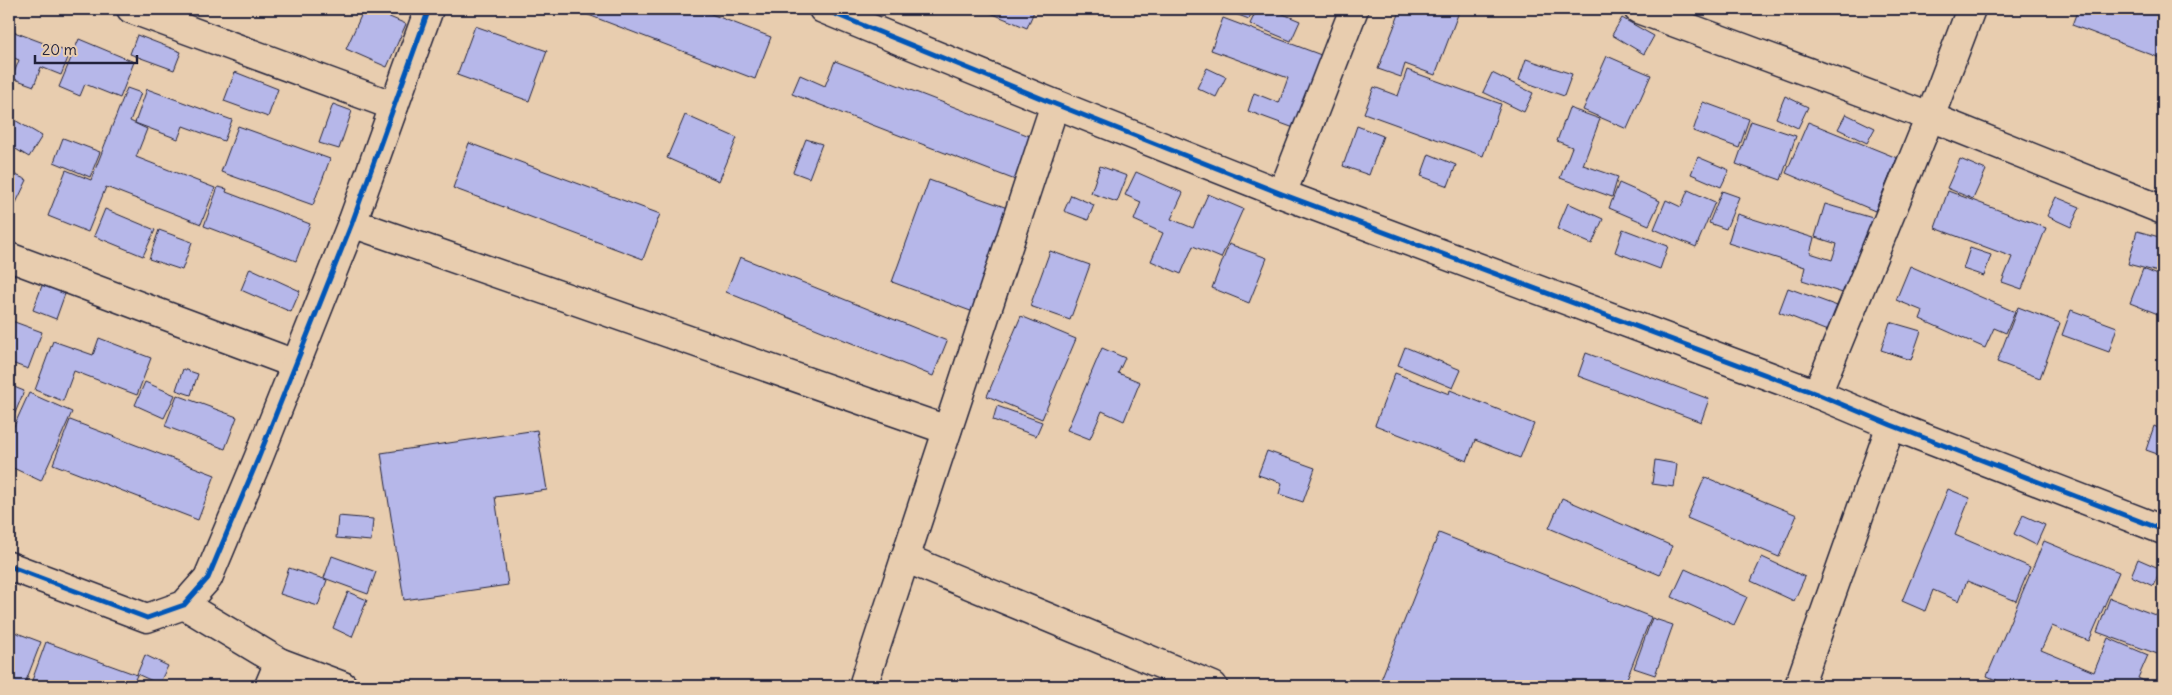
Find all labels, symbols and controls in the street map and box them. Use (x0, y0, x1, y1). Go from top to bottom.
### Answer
scale bar (35, 32, 138, 64)
text: 20 m (42, 40, 77, 59)

